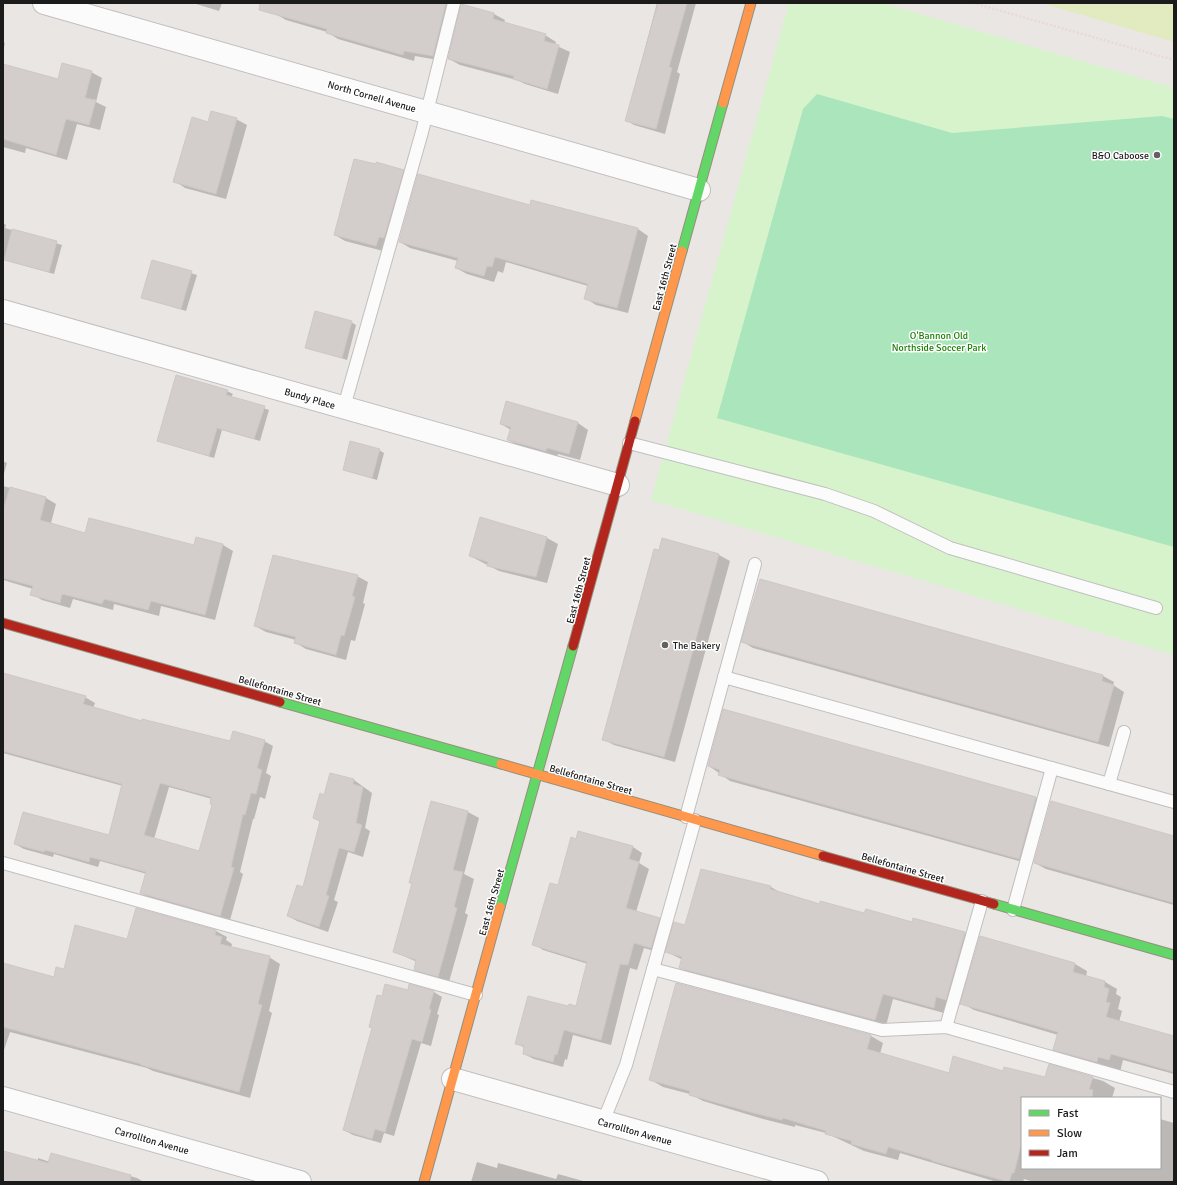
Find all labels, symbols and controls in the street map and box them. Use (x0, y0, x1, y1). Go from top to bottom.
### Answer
street label: North Cornell Avenue (326, 79, 417, 115)
place label: B&O Caboose (1092, 150, 1149, 162)
marker: B&O Caboose (1152, 150, 1162, 160)
street label: East 16th Street (650, 242, 680, 312)
park label: O'Bannon Old Northside Soccer Park (892, 330, 986, 354)
street label: Bundy Place (283, 386, 337, 412)
street label: East 16th Street (564, 555, 594, 625)
marker: The Bakery (660, 640, 670, 650)
place label: The Bakery (673, 640, 720, 652)
street label: Bellefontaine Street (237, 673, 323, 709)
street label: Bellefontaine Street (548, 762, 634, 798)
street label: Bellefontaine Street (860, 850, 946, 886)
street label: East 16th Street (477, 867, 507, 937)
legend (1021, 1097, 1161, 1169)
text: Fast (1057, 1106, 1078, 1121)
street label: Carrollton Avenue (596, 1116, 673, 1148)
street label: Carrollton Avenue (113, 1125, 190, 1157)
text: Slow (1057, 1126, 1082, 1141)
text: Jam (1057, 1146, 1078, 1161)

